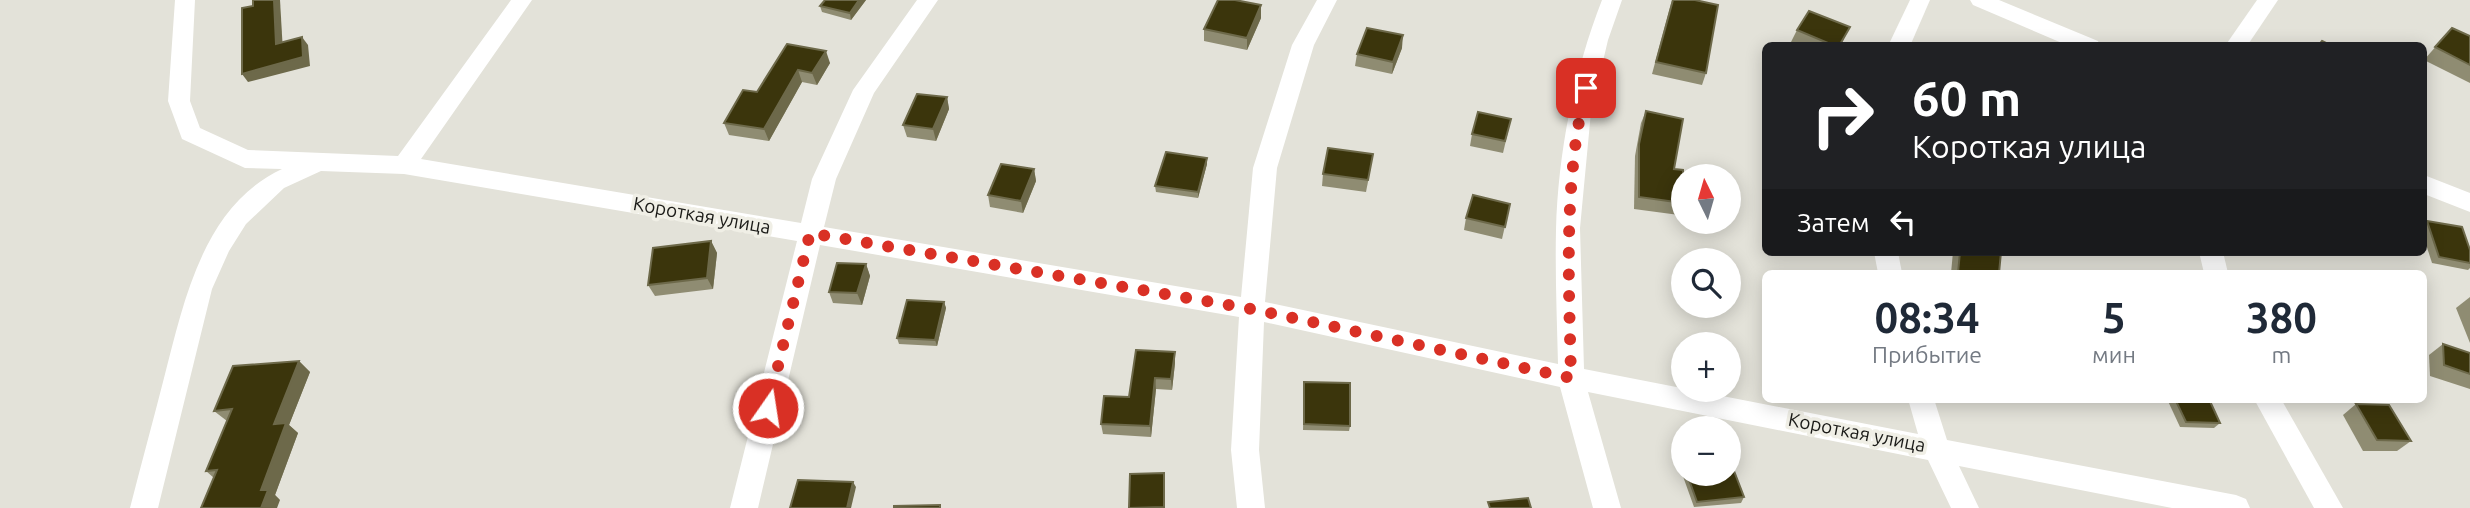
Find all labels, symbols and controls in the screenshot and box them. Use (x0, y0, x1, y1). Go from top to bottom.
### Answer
pin (1556, 58, 1616, 118)
icon: arrive (1567, 69, 1605, 107)
icon: right (1797, 70, 1888, 161)
text: 60 m (1912, 70, 2021, 125)
text: Короткая улица (1912, 128, 2147, 164)
north arrow (1671, 164, 1741, 234)
map controls (1671, 164, 1741, 486)
street label: Короткая улица (632, 192, 772, 238)
icon: left (1884, 203, 1922, 241)
text: Затем (1797, 208, 1870, 237)
button: search (1671, 248, 1741, 318)
text: 08:34 (1874, 294, 1980, 341)
text: 5 (2102, 294, 2126, 341)
text: 380 (2246, 294, 2317, 341)
button: + (1671, 332, 1741, 402)
text: Прибытие (1872, 342, 1982, 367)
text: мин (2092, 342, 2136, 367)
text: m (2271, 342, 2291, 367)
position arrow (731, 371, 805, 445)
street label: Короткая улица (1787, 408, 1927, 456)
button: − (1671, 416, 1741, 486)

